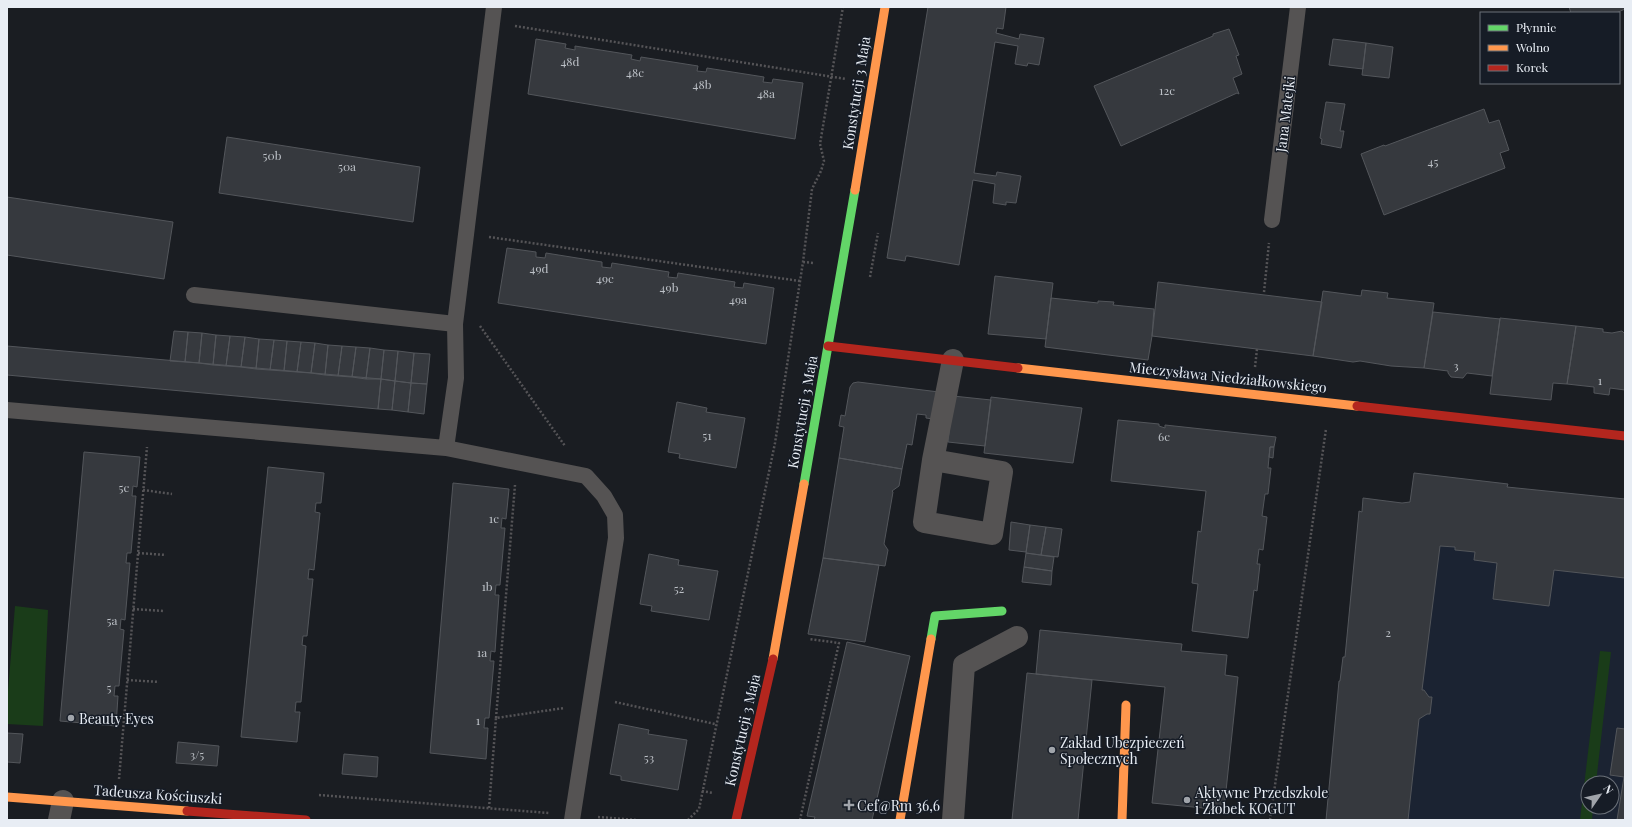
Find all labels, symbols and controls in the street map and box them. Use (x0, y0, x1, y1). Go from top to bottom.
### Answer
legend (1480, 12, 1620, 84)
text: Płynnie (1516, 19, 1556, 35)
street label: Konstytucji 3 Maja (838, 35, 874, 151)
text: Wolno (1515, 39, 1550, 55)
house number: 48d (560, 53, 580, 69)
text: Korek (1516, 59, 1549, 75)
house number: 48c (626, 64, 644, 80)
street label: Jana Matejki (1271, 75, 1299, 154)
house number: 48b (693, 76, 712, 92)
house number: 12c (1159, 82, 1175, 98)
house number: 48a (757, 85, 775, 101)
house number: 50b (263, 147, 282, 163)
house number: 45 (1428, 153, 1438, 169)
house number: 50a (338, 158, 356, 174)
house number: 49d (529, 260, 549, 276)
house number: 49c (596, 270, 614, 286)
house number: 49b (660, 279, 679, 295)
house number: 49a (729, 291, 747, 307)
street label: Konstytucji 3 Maja (783, 354, 821, 470)
street label: Mieczysława Niedziałkowskiego (1128, 357, 1328, 397)
house number: 3 (1453, 357, 1459, 373)
house number: 1 (1598, 372, 1603, 388)
house number: 51 (702, 427, 712, 443)
house number: 6c (1158, 428, 1170, 444)
house number: 5c (119, 479, 130, 495)
house number: 1c (489, 510, 499, 526)
house number: 1b (481, 578, 493, 594)
house number: 52 (674, 580, 685, 596)
house number: 5a (107, 612, 117, 628)
house number: 2 (1385, 624, 1391, 640)
house number: 1a (477, 644, 487, 660)
street label: Konstytucji 3 Maja (720, 672, 764, 788)
house number: 5 (107, 679, 112, 695)
place label: Beauty Eyes (79, 709, 154, 728)
house number: 1 (476, 712, 481, 728)
marker: Beauty Eyes (66, 713, 76, 723)
place label: Zakład Ubezpieczeń Społecznych (1060, 733, 1185, 768)
marker: Zakład Ubezpieczeń Społecznych (1047, 745, 1057, 755)
house number: 3/5 (190, 746, 204, 762)
house number: 53 (644, 749, 654, 765)
north arrow (1580, 775, 1620, 815)
street label: Tadeusza Kościuszki (93, 780, 223, 808)
text: N (1600, 782, 1617, 797)
place label: Aktywne Przedszkole i Żłobek KOGUT (1194, 783, 1328, 818)
marker: Aktywne Przedszkole i Żłobek KOGUT (1182, 795, 1192, 805)
place label: Cef@Rm 36,6 (857, 796, 940, 815)
marker: Cef@Rm 36,6 (844, 800, 854, 810)

